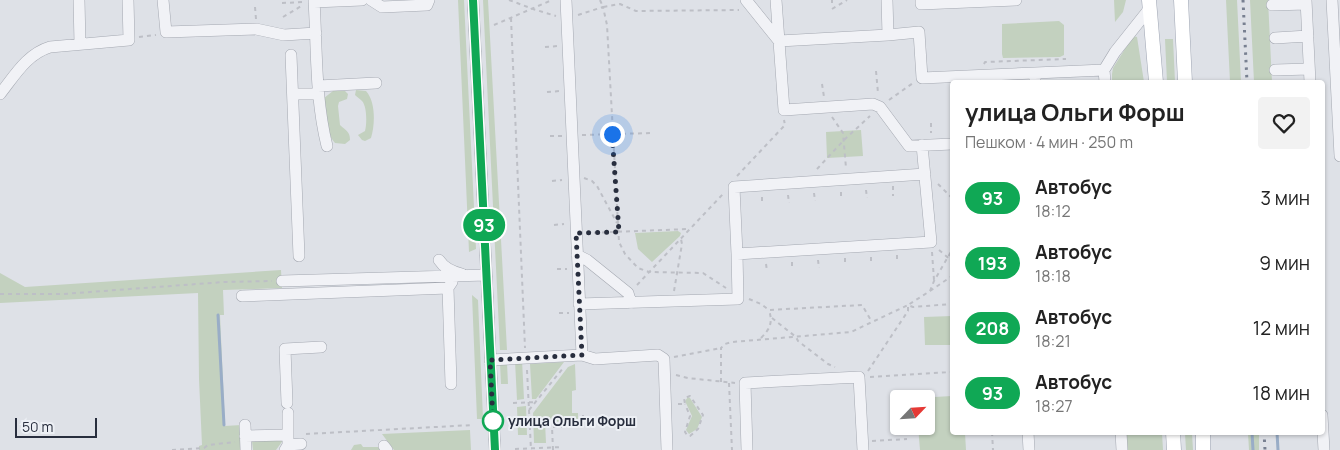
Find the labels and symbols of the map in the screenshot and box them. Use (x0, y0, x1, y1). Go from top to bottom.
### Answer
your location (600, 122, 625, 147)
line badge: 93 (462, 209, 506, 241)
north arrow (890, 390, 935, 435)
marker: улица Ольги Форш (482, 410, 504, 432)
place label: улица Ольги Форш (508, 411, 636, 430)
scale bar (15, 415, 98, 438)

